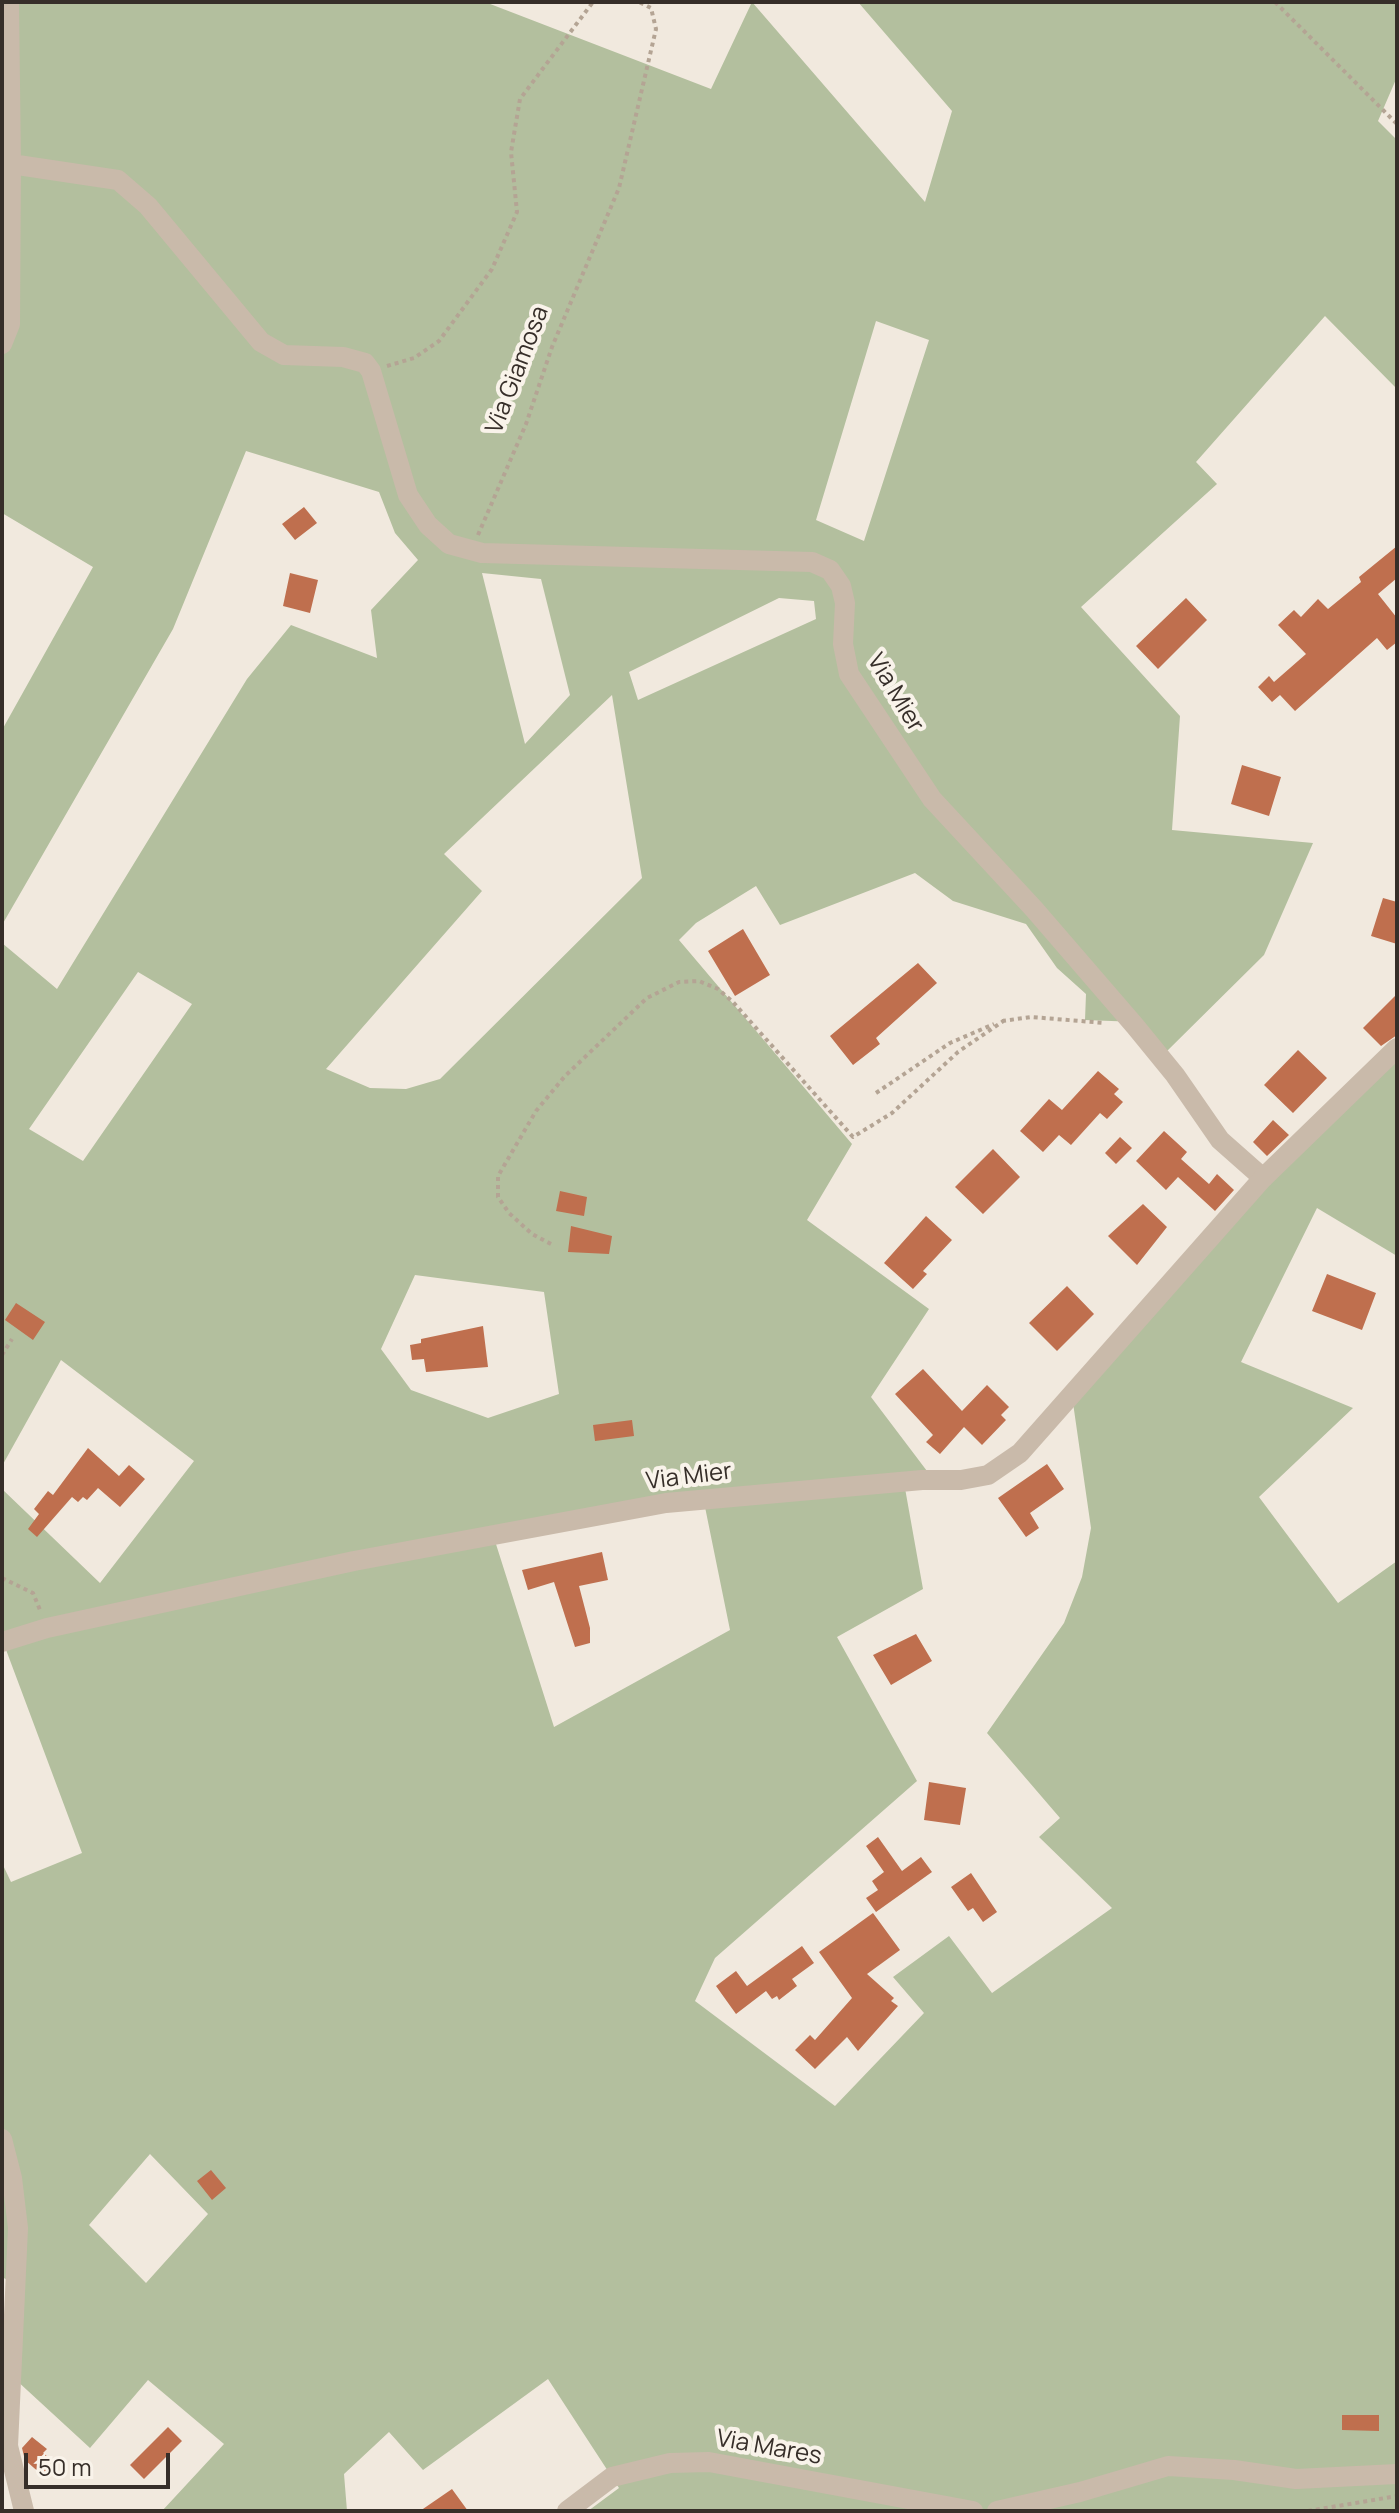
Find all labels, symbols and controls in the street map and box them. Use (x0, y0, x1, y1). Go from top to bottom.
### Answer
street label: Via Giamosa (481, 302, 555, 438)
street label: Via Mier (860, 649, 930, 737)
street label: Via Mier (644, 1457, 734, 1497)
street label: Via Mares (714, 2425, 824, 2471)
scale bar (28, 2437, 174, 2487)
text: 50 m (38, 2450, 92, 2483)

